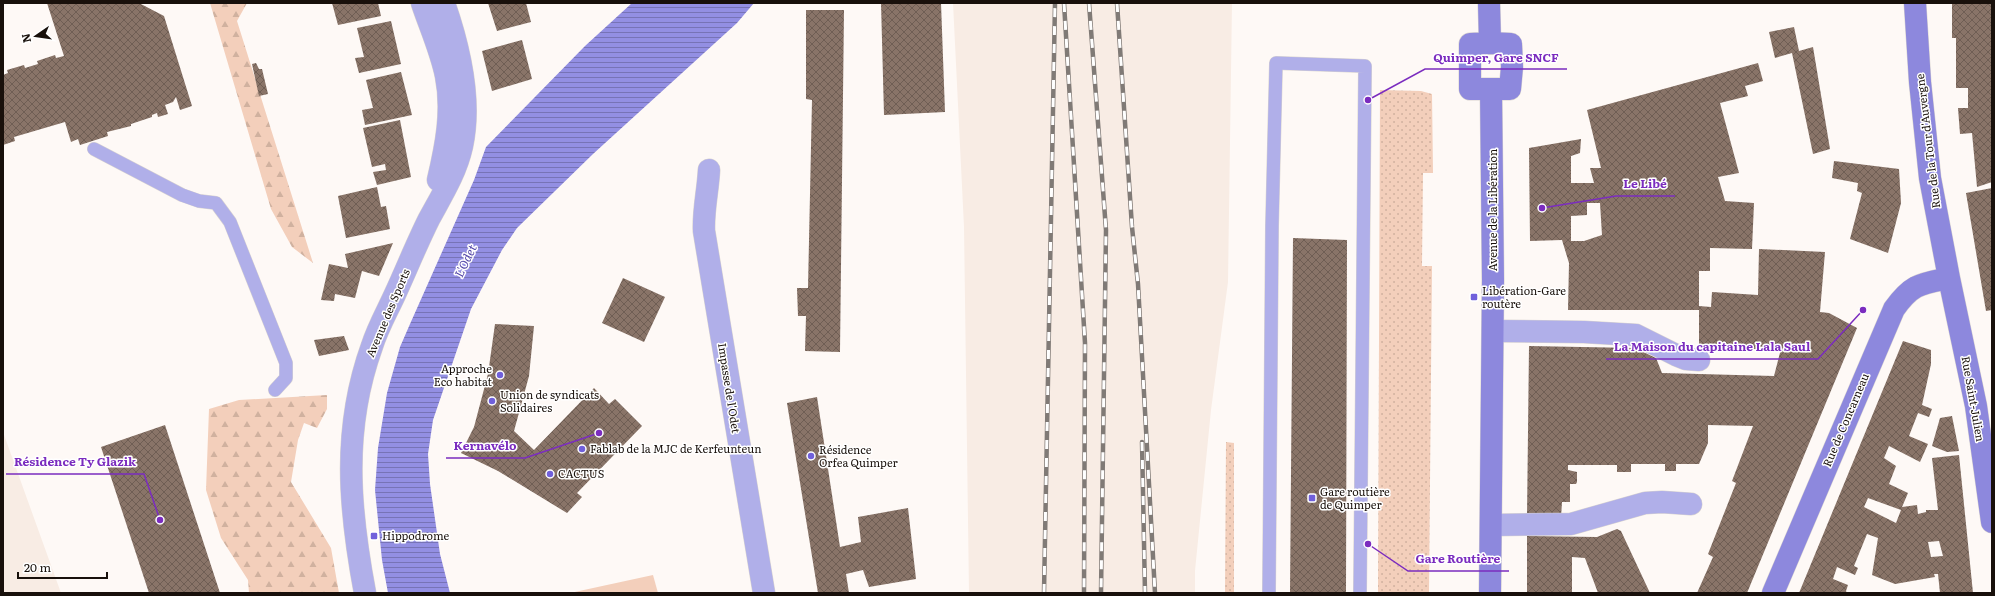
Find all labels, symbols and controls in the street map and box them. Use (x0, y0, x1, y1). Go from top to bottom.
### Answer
north arrow (16, 16, 56, 56)
text: N (16, 32, 34, 45)
callout: Quimper, Gare SNCF (1425, 45, 1567, 69)
text: Quimper, Gare SNCF (1433, 48, 1559, 66)
street label: Rue de la Tour d'Auvergne (1911, 73, 1943, 209)
street label: Avenue de la Libération (1484, 149, 1500, 271)
callout: Le Libé (1616, 172, 1675, 196)
text: Le Libé (1623, 174, 1667, 192)
water label: L'Odet (449, 241, 481, 280)
street label: Avenue des Sports (361, 266, 413, 359)
place label: Libération-Gare routère (1482, 282, 1566, 311)
marker: Libération-Gare routère (1469, 292, 1479, 302)
callout: La Maison du capitaine Lala Saul (1606, 335, 1818, 359)
text: La Maison du capitaine Lala Saul (1614, 337, 1811, 355)
street label: Impasse de l'Odet (715, 342, 745, 435)
street label: Rue Saint-Julien (1959, 355, 1989, 443)
place label: Approche Eco habitat (434, 360, 493, 389)
marker: Approche Eco habitat (495, 370, 505, 380)
street label: Rue de Concarneau (1818, 370, 1872, 469)
place label: Union de syndicats Solidaires (500, 386, 599, 415)
marker: Union de syndicats Solidaires (487, 396, 497, 406)
callout: Kernavélo (446, 434, 525, 458)
text: Kernavélo (454, 436, 517, 454)
place label: Fablab de la MJC de Kerfeunteun (590, 440, 761, 456)
place label: Résidence Orfea Quimper (819, 441, 898, 470)
marker: Fablab de la MJC de Kerfeunteun (577, 444, 587, 454)
callout: Résidence Ty Glazik (6, 450, 144, 474)
marker: Résidence Orfea Quimper (806, 451, 816, 461)
text: Résidence Ty Glazik (14, 452, 137, 470)
place label: CACTUS (558, 465, 604, 481)
marker: CACTUS (545, 469, 555, 479)
place label: Gare routière de Quimper (1320, 483, 1390, 512)
marker: Gare routière de Quimper (1307, 493, 1317, 503)
place label: Hippodrome (382, 527, 450, 543)
marker: Hippodrome (369, 531, 379, 541)
callout: Gare Routière (1408, 547, 1509, 571)
text: Gare Routière (1416, 549, 1501, 567)
scale bar (18, 554, 107, 580)
text: 20 m (24, 558, 51, 576)

